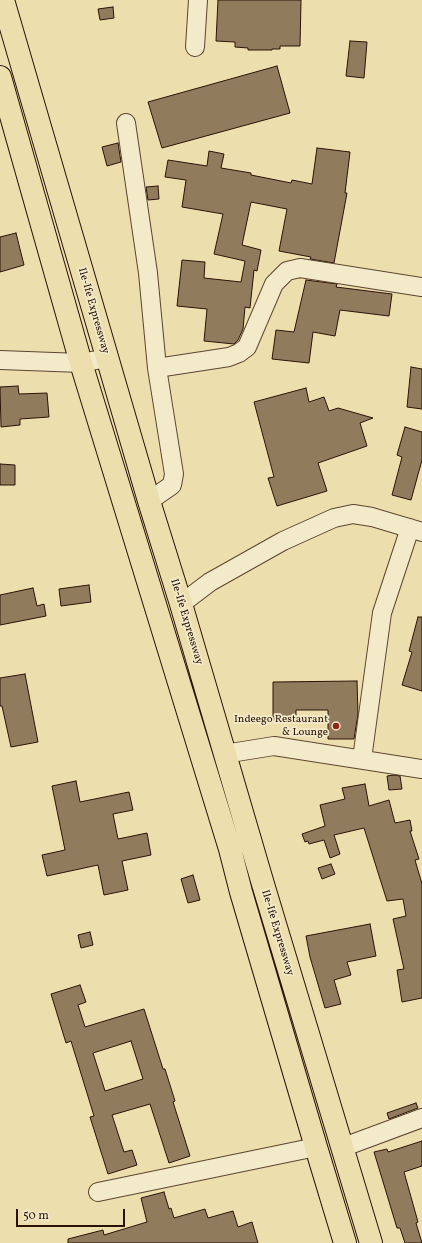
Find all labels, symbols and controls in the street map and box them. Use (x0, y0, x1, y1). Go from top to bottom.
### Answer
street label: Ile-Ife Expressway (74, 266, 112, 356)
street label: Ile-Ife Expressway (167, 578, 205, 666)
place label: Indeego Restaurant & Lounge (234, 713, 328, 739)
marker: Indeego Restaurant & Lounge (331, 721, 341, 731)
street label: Ile-Ife Expressway (258, 889, 296, 977)
scale bar (18, 1201, 127, 1227)
text: 50 m (23, 1208, 49, 1224)

